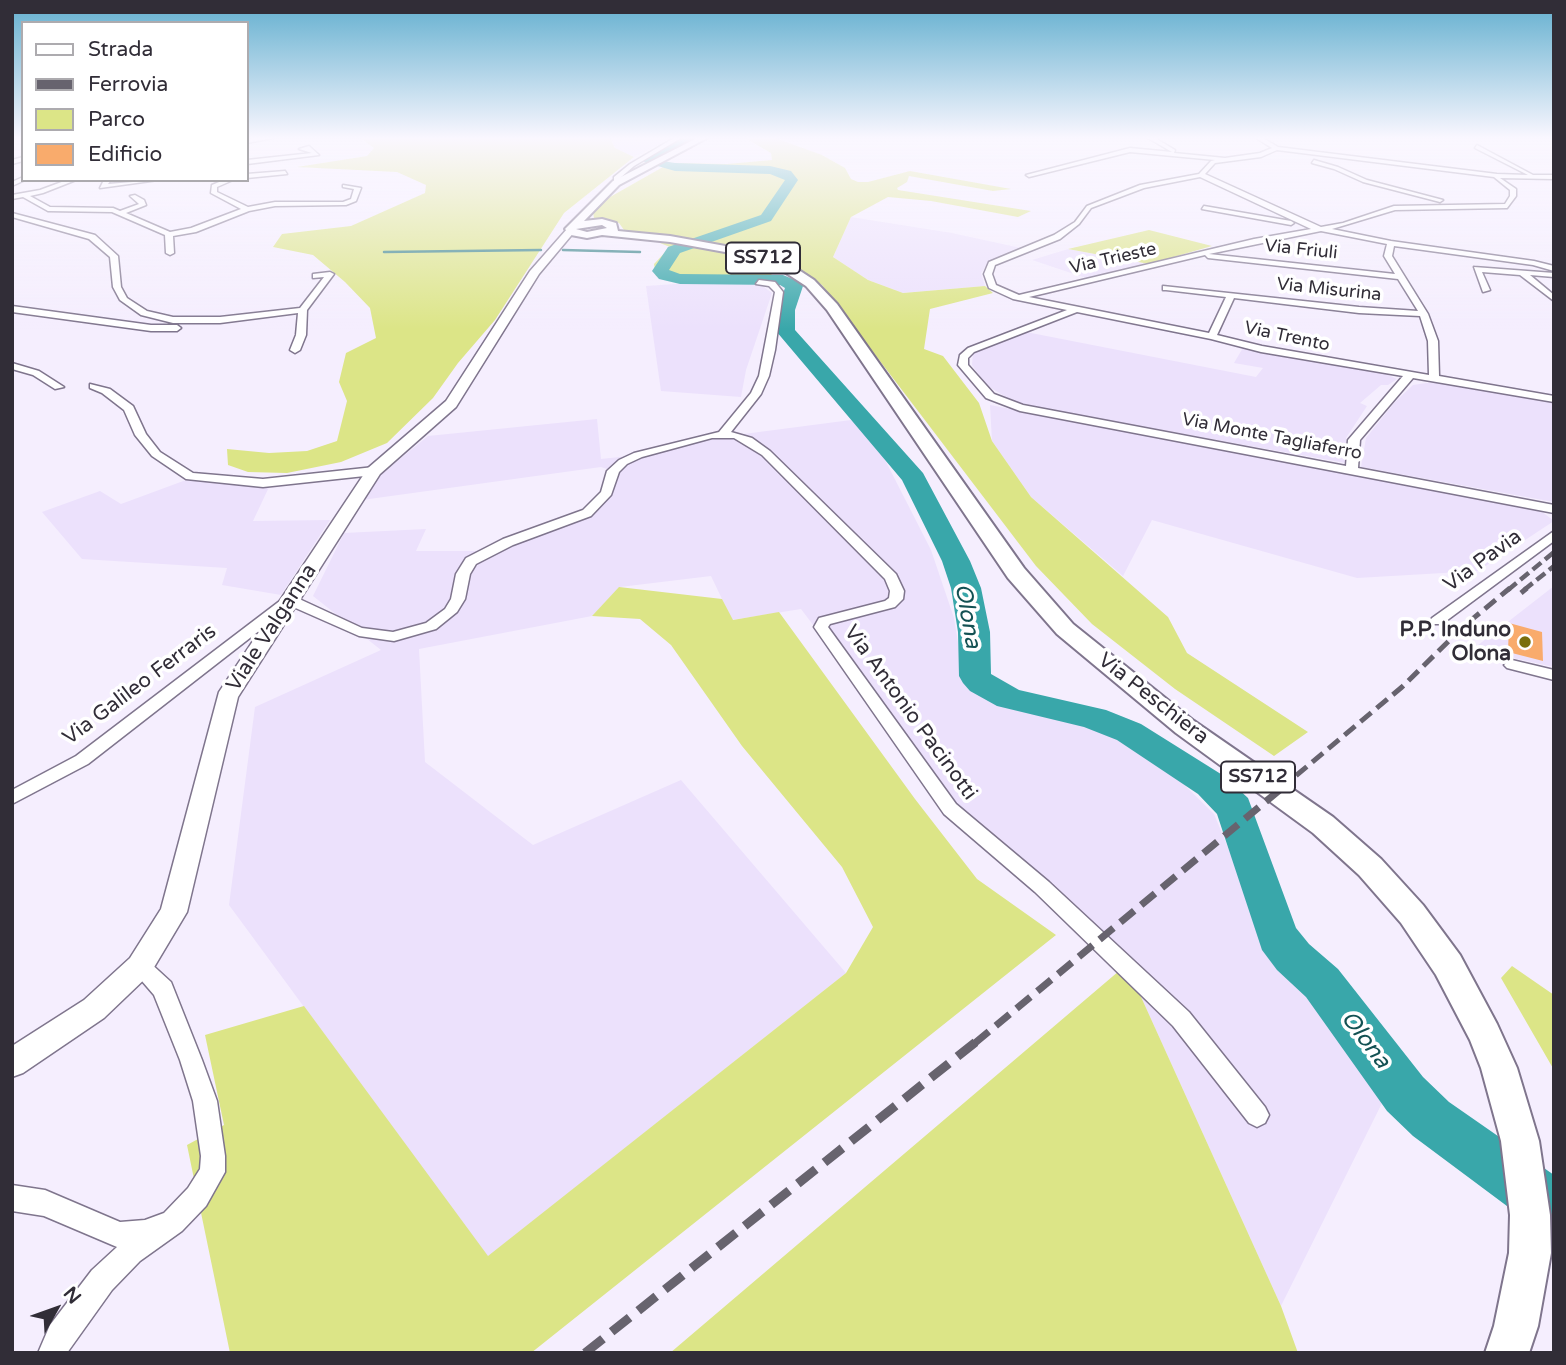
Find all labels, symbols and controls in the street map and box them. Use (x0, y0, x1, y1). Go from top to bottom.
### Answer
legend (21, 21, 248, 182)
text: Strada (88, 37, 153, 62)
text: Ferrovia (88, 72, 168, 97)
text: Parco (88, 107, 145, 132)
text: Edificio (88, 142, 162, 167)
street label: Via Friuli (1263, 235, 1339, 265)
street label: Via Trieste (1067, 239, 1159, 279)
road number: SS712 (726, 242, 800, 274)
street label: Via Misurina (1275, 274, 1383, 306)
street label: Via Trento (1242, 317, 1332, 357)
street label: Via Monte Tagliaferro (1180, 409, 1364, 465)
street label: Via Pavia (1439, 524, 1527, 598)
street label: Viale Valganna (221, 560, 323, 696)
water label: Olona (948, 582, 986, 650)
place label: P.P. Induno Olona (1400, 617, 1511, 667)
street label: Via Galileo Ferraris (58, 619, 222, 751)
street label: Via Antonio Pacinotti (838, 621, 982, 805)
marker: P.P. Induno Olona (1517, 634, 1533, 650)
street label: Via Peschiera (1093, 648, 1213, 750)
road number: SS712 (1221, 762, 1295, 792)
water label: Olona (1334, 1006, 1396, 1074)
north arrow (21, 1274, 91, 1344)
text: N (59, 1283, 85, 1308)

